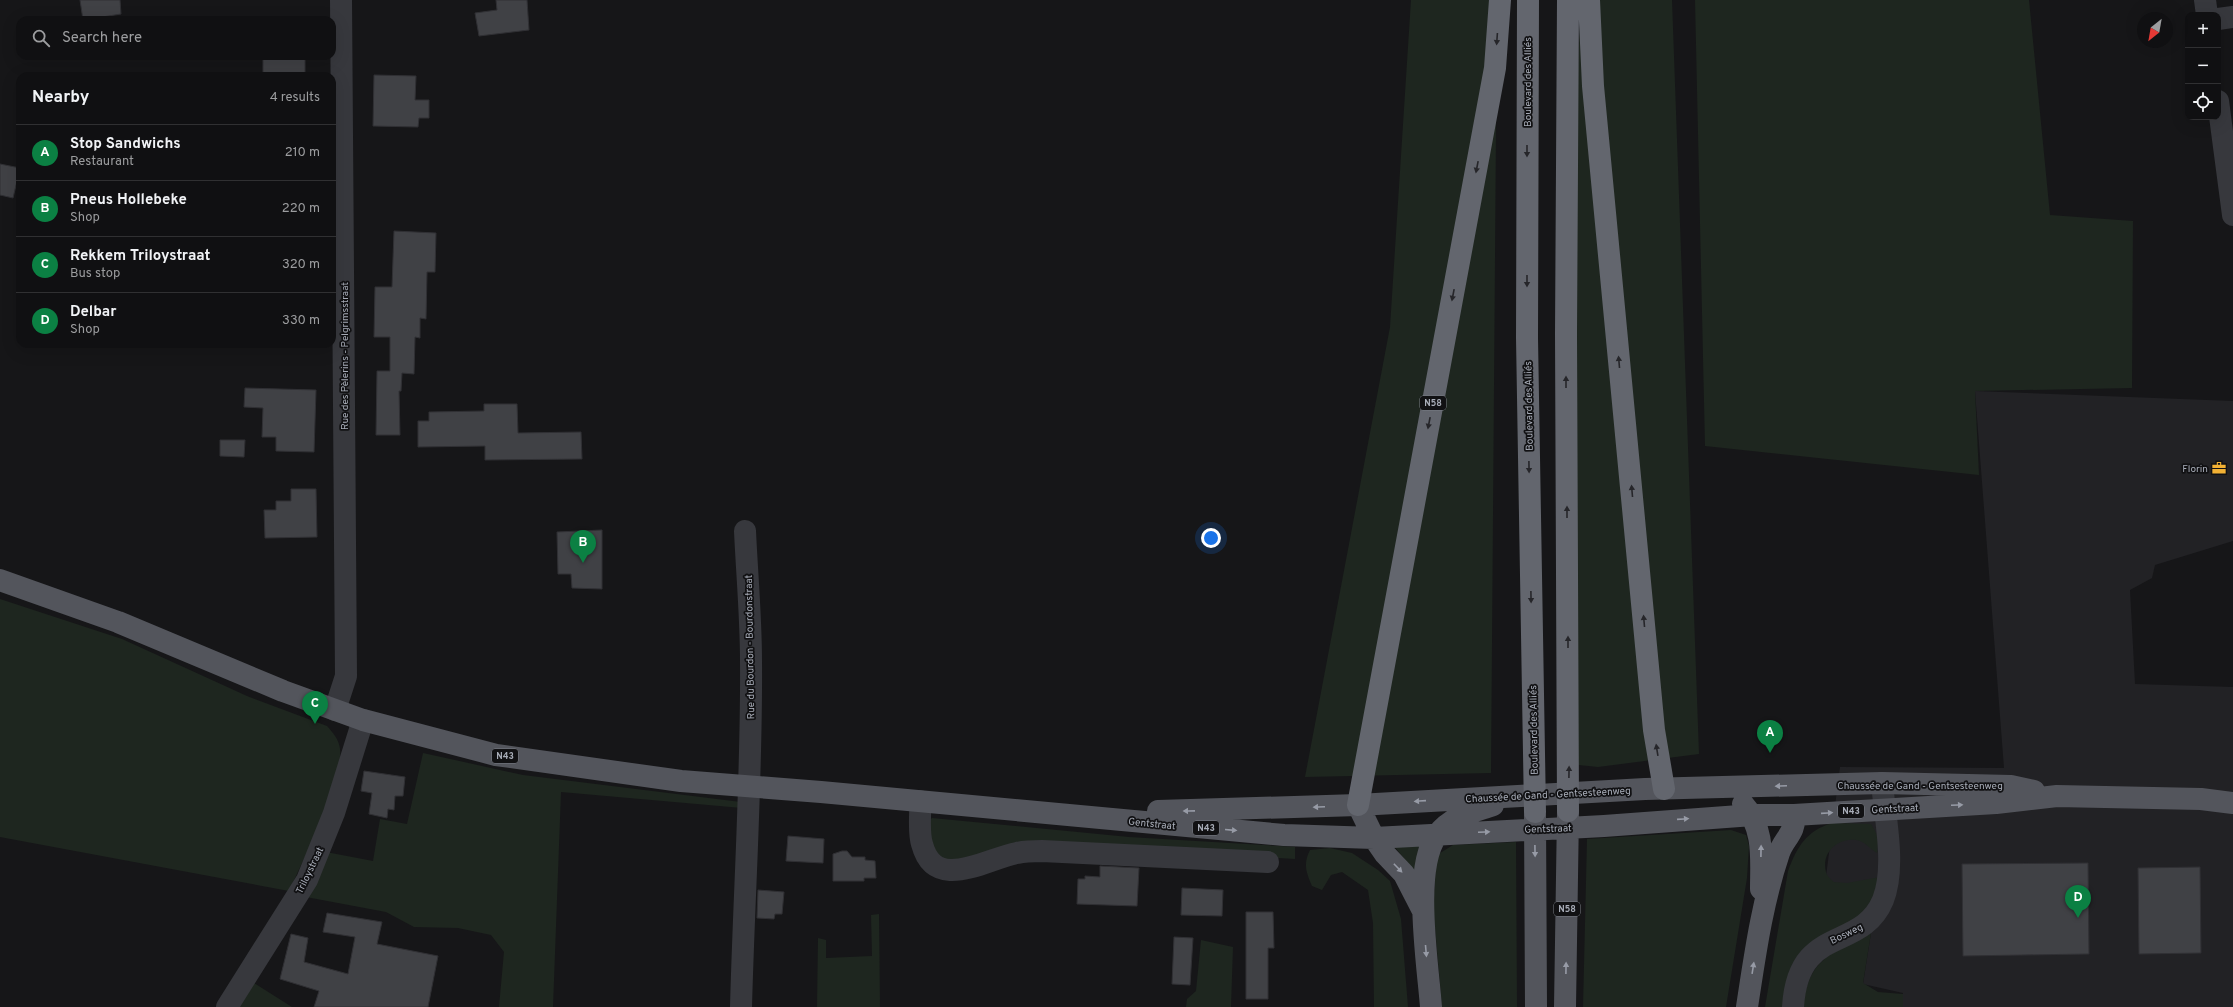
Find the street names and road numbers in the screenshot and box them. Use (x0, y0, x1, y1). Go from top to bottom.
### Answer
street label: Boulevard des Alliés (1522, 37, 1535, 127)
street label: Rue des Pèlerins - Pelgrimsstraat (339, 282, 352, 430)
street label: Boulevard des Alliés (1522, 361, 1537, 451)
road number: N58 (1420, 396, 1446, 410)
street label: Rue du Bourdon - Bourdonstraat (743, 574, 758, 719)
street label: Boulevard des Alliés (1527, 685, 1542, 775)
road number: N43 (492, 749, 518, 763)
street label: Chaussée de Gand - Gentsesteenweg (1837, 780, 2003, 793)
street label: Chaussée de Gand - Gentsesteenweg (1465, 785, 1631, 806)
street label: Gentstraat (1871, 802, 1919, 817)
road number: N43 (1838, 804, 1864, 818)
street label: Gentstraat (1128, 816, 1176, 833)
road number: N43 (1193, 821, 1219, 835)
street label: Gentstraat (1524, 822, 1572, 837)
street label: Triloystraat (293, 845, 327, 896)
road number: N58 (1554, 902, 1580, 916)
street label: Bosweg (1828, 921, 1865, 948)

